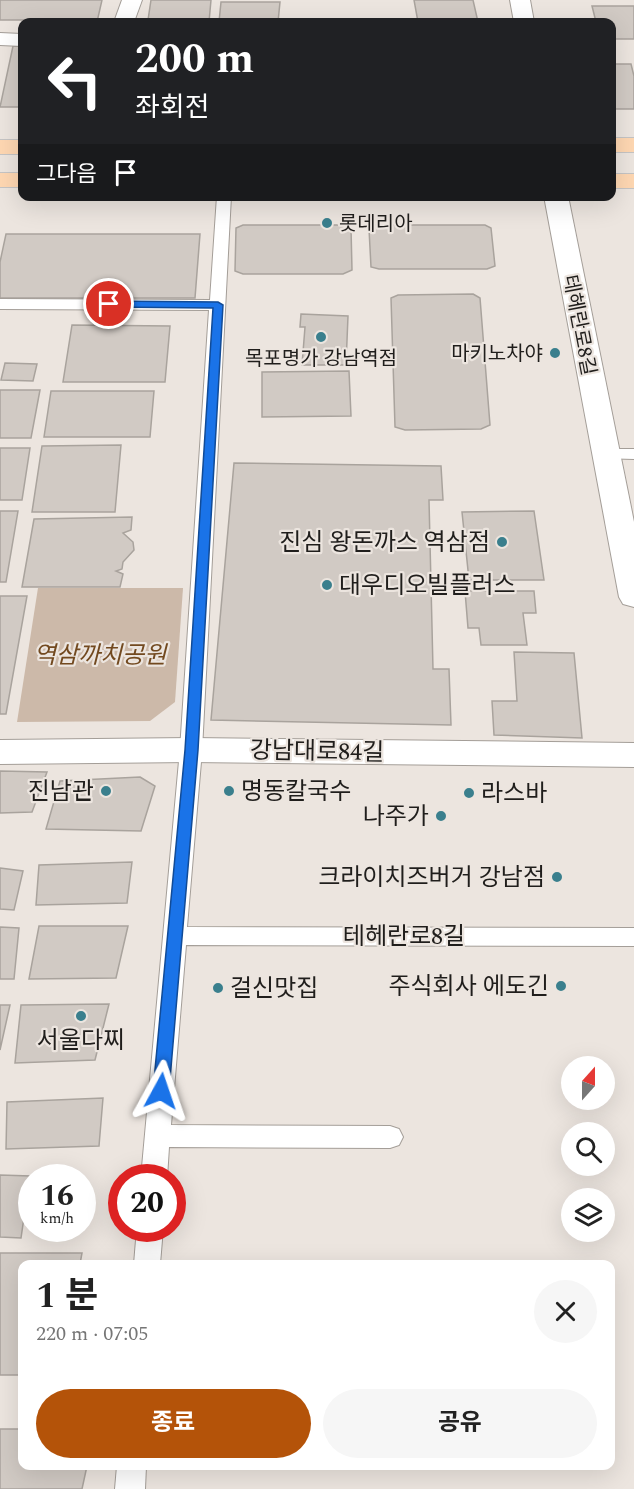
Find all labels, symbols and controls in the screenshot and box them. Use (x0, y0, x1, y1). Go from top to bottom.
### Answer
text: 200 m (135, 28, 254, 91)
icon: left (36, 42, 114, 120)
text: 좌회전 (135, 87, 210, 129)
icon: arrive (109, 156, 142, 189)
text: 그다음 (36, 158, 97, 191)
place label: 롯데리아 (339, 209, 413, 239)
marker: 롯데리아 (320, 216, 334, 230)
street label: 테헤란로8길 (555, 272, 603, 378)
pin (83, 278, 134, 329)
icon: arrive (92, 287, 125, 320)
marker: 목포명가 강남역점 (314, 330, 328, 344)
place label: 마키노차야 (451, 339, 543, 369)
place label: 목포명가 강남역점 (245, 344, 397, 374)
marker: 마키노차야 (548, 346, 562, 360)
place label: 진심 왕돈까스 역삼점 (279, 525, 490, 561)
marker: 진심 왕돈까스 역삼점 (495, 535, 509, 549)
place label: 대우디오빌플러스 (339, 568, 516, 604)
marker: 대우디오빌플러스 (320, 578, 334, 592)
park label: 역삼까치공원 (34, 638, 168, 674)
street label: 강남대로84길 (249, 733, 384, 771)
place label: 진남관 (28, 774, 94, 810)
place label: 명동칼국수 (241, 774, 351, 810)
place label: 라스바 (481, 776, 547, 812)
marker: 진남관 (99, 784, 113, 798)
marker: 명동칼국수 (222, 784, 236, 798)
marker: 라스바 (462, 786, 476, 800)
place label: 나주가 (363, 799, 429, 835)
marker: 나주가 (434, 809, 448, 823)
place label: 크라이치즈버거 강남점 (318, 860, 545, 896)
marker: 크라이치즈버거 강남점 (550, 870, 564, 884)
street label: 테헤란로8길 (343, 919, 465, 955)
place label: 주식회사 에도긴 (388, 969, 549, 1005)
place label: 걸신맛집 (230, 971, 318, 1007)
marker: 주식회사 에도긴 (554, 979, 568, 993)
marker: 걸신맛집 (211, 981, 225, 995)
marker: 서울다찌 (74, 1009, 88, 1023)
place label: 서울다찌 (37, 1023, 125, 1059)
north arrow (561, 1056, 615, 1110)
map controls (561, 1056, 615, 1242)
position arrow (129, 1059, 193, 1123)
button: search (561, 1122, 615, 1176)
speed limit sign: 20 (108, 1164, 186, 1242)
text: 16 (40, 1173, 74, 1219)
button: layers (561, 1188, 615, 1242)
text: km/h (40, 1207, 74, 1230)
text: 1 분 (36, 1269, 98, 1324)
button: close (534, 1280, 597, 1343)
text: 220 m · 07:05 (36, 1319, 148, 1349)
button: 종료 (36, 1389, 311, 1458)
button: 공유 (323, 1389, 597, 1458)

